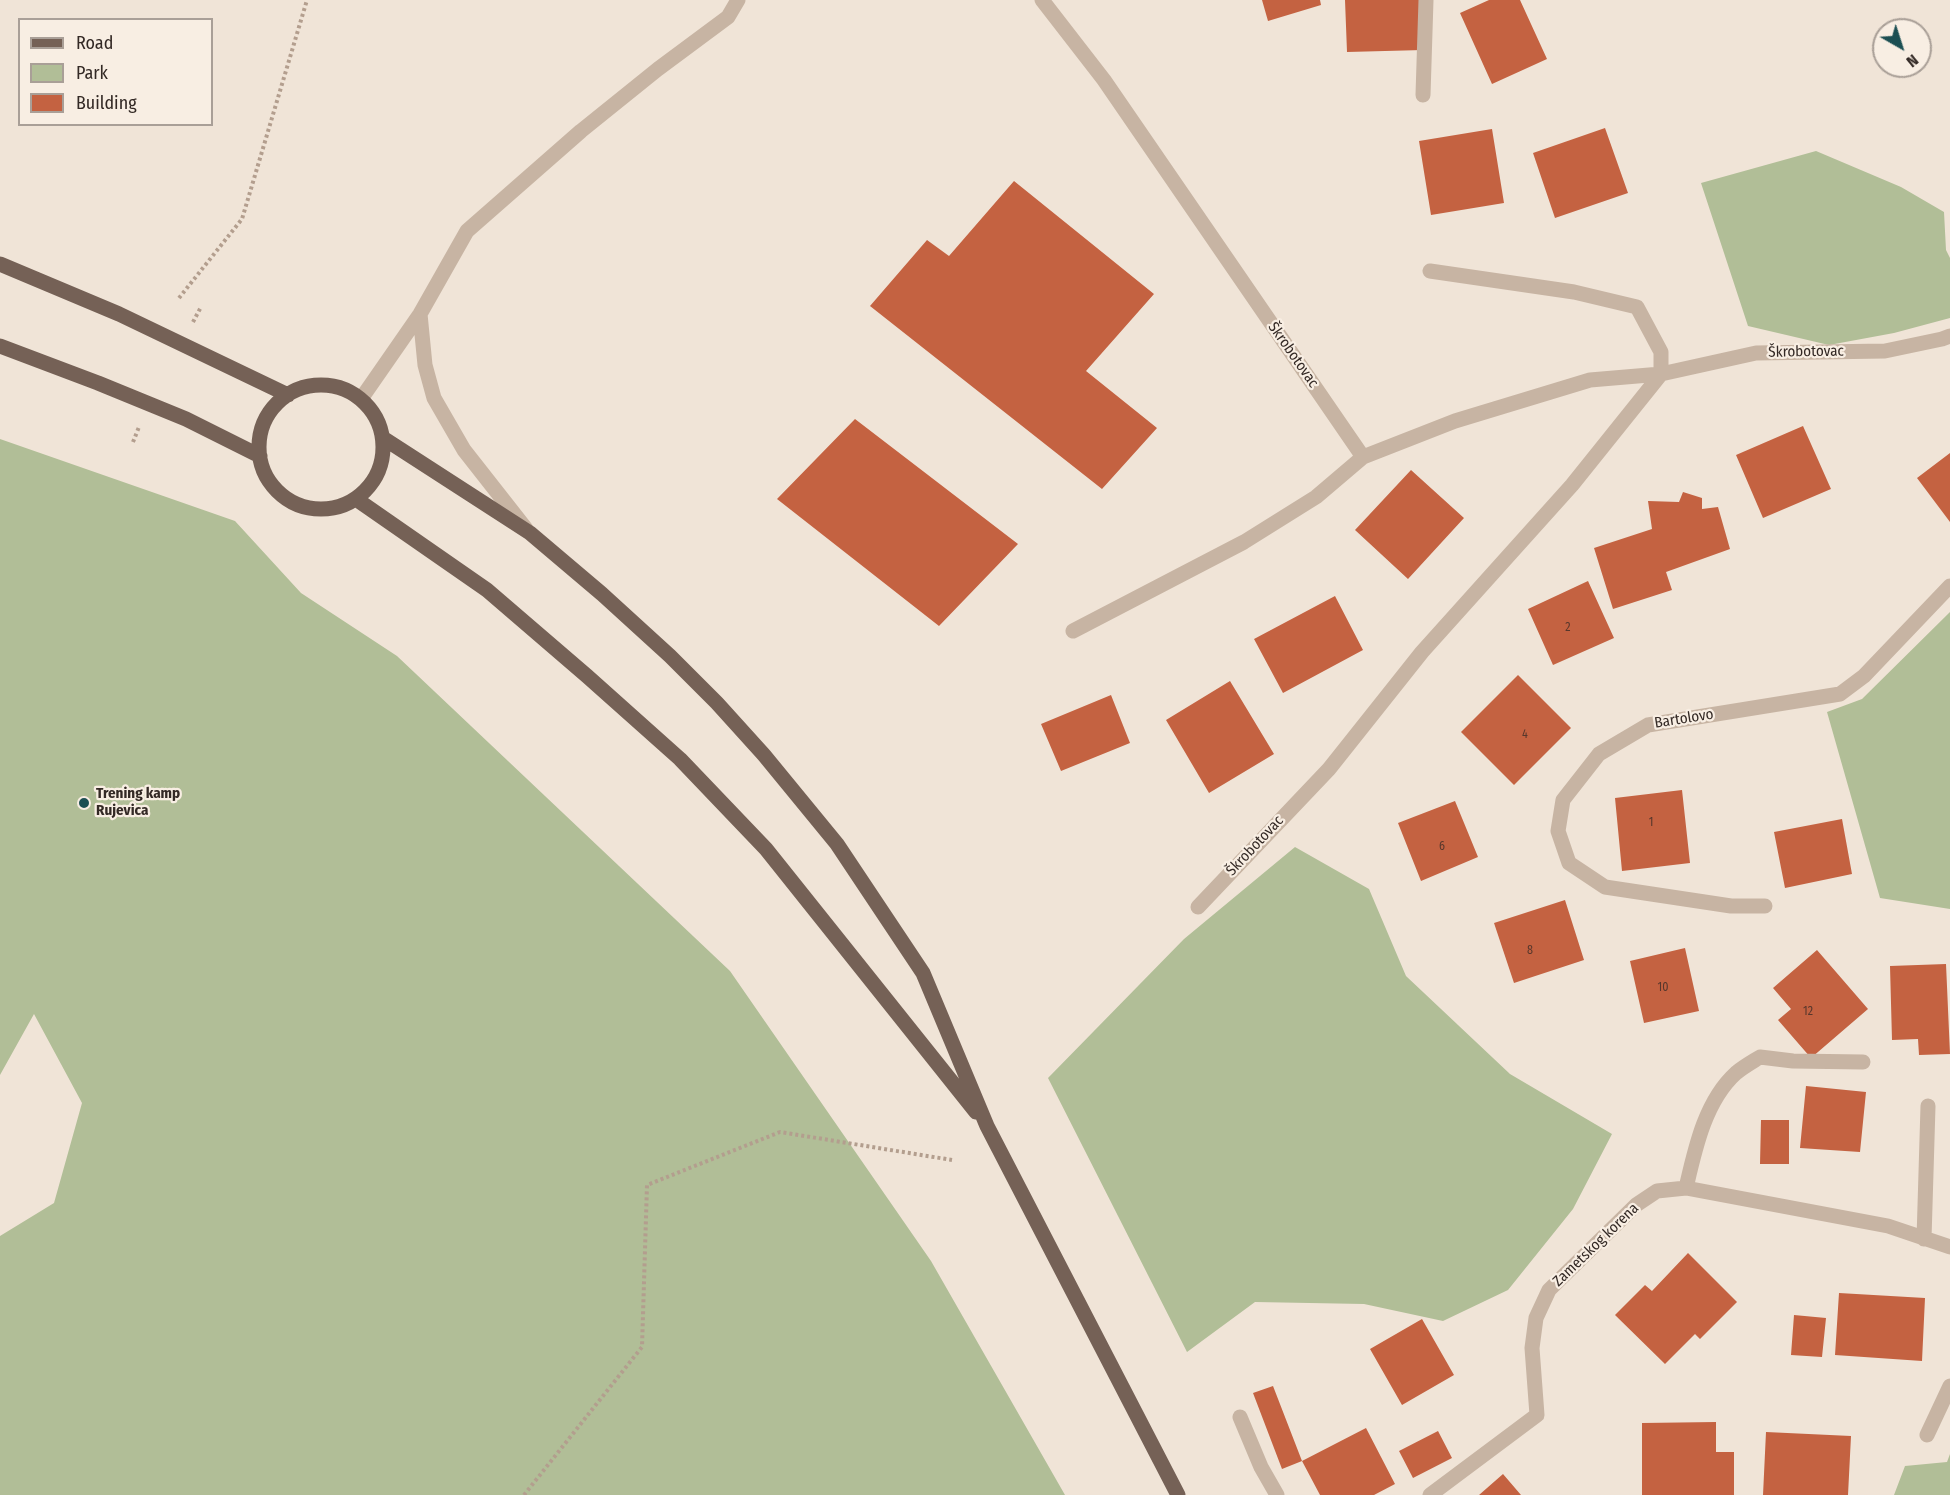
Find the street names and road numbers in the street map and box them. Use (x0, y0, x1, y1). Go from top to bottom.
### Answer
street label: Škrobotovac (1264, 319, 1322, 391)
street label: Škrobotovac (1768, 342, 1844, 362)
street label: Bartolovo (1653, 705, 1715, 733)
street label: Škrobotovac (1223, 812, 1287, 880)
street label: Zametskog korena (1549, 1200, 1643, 1290)

